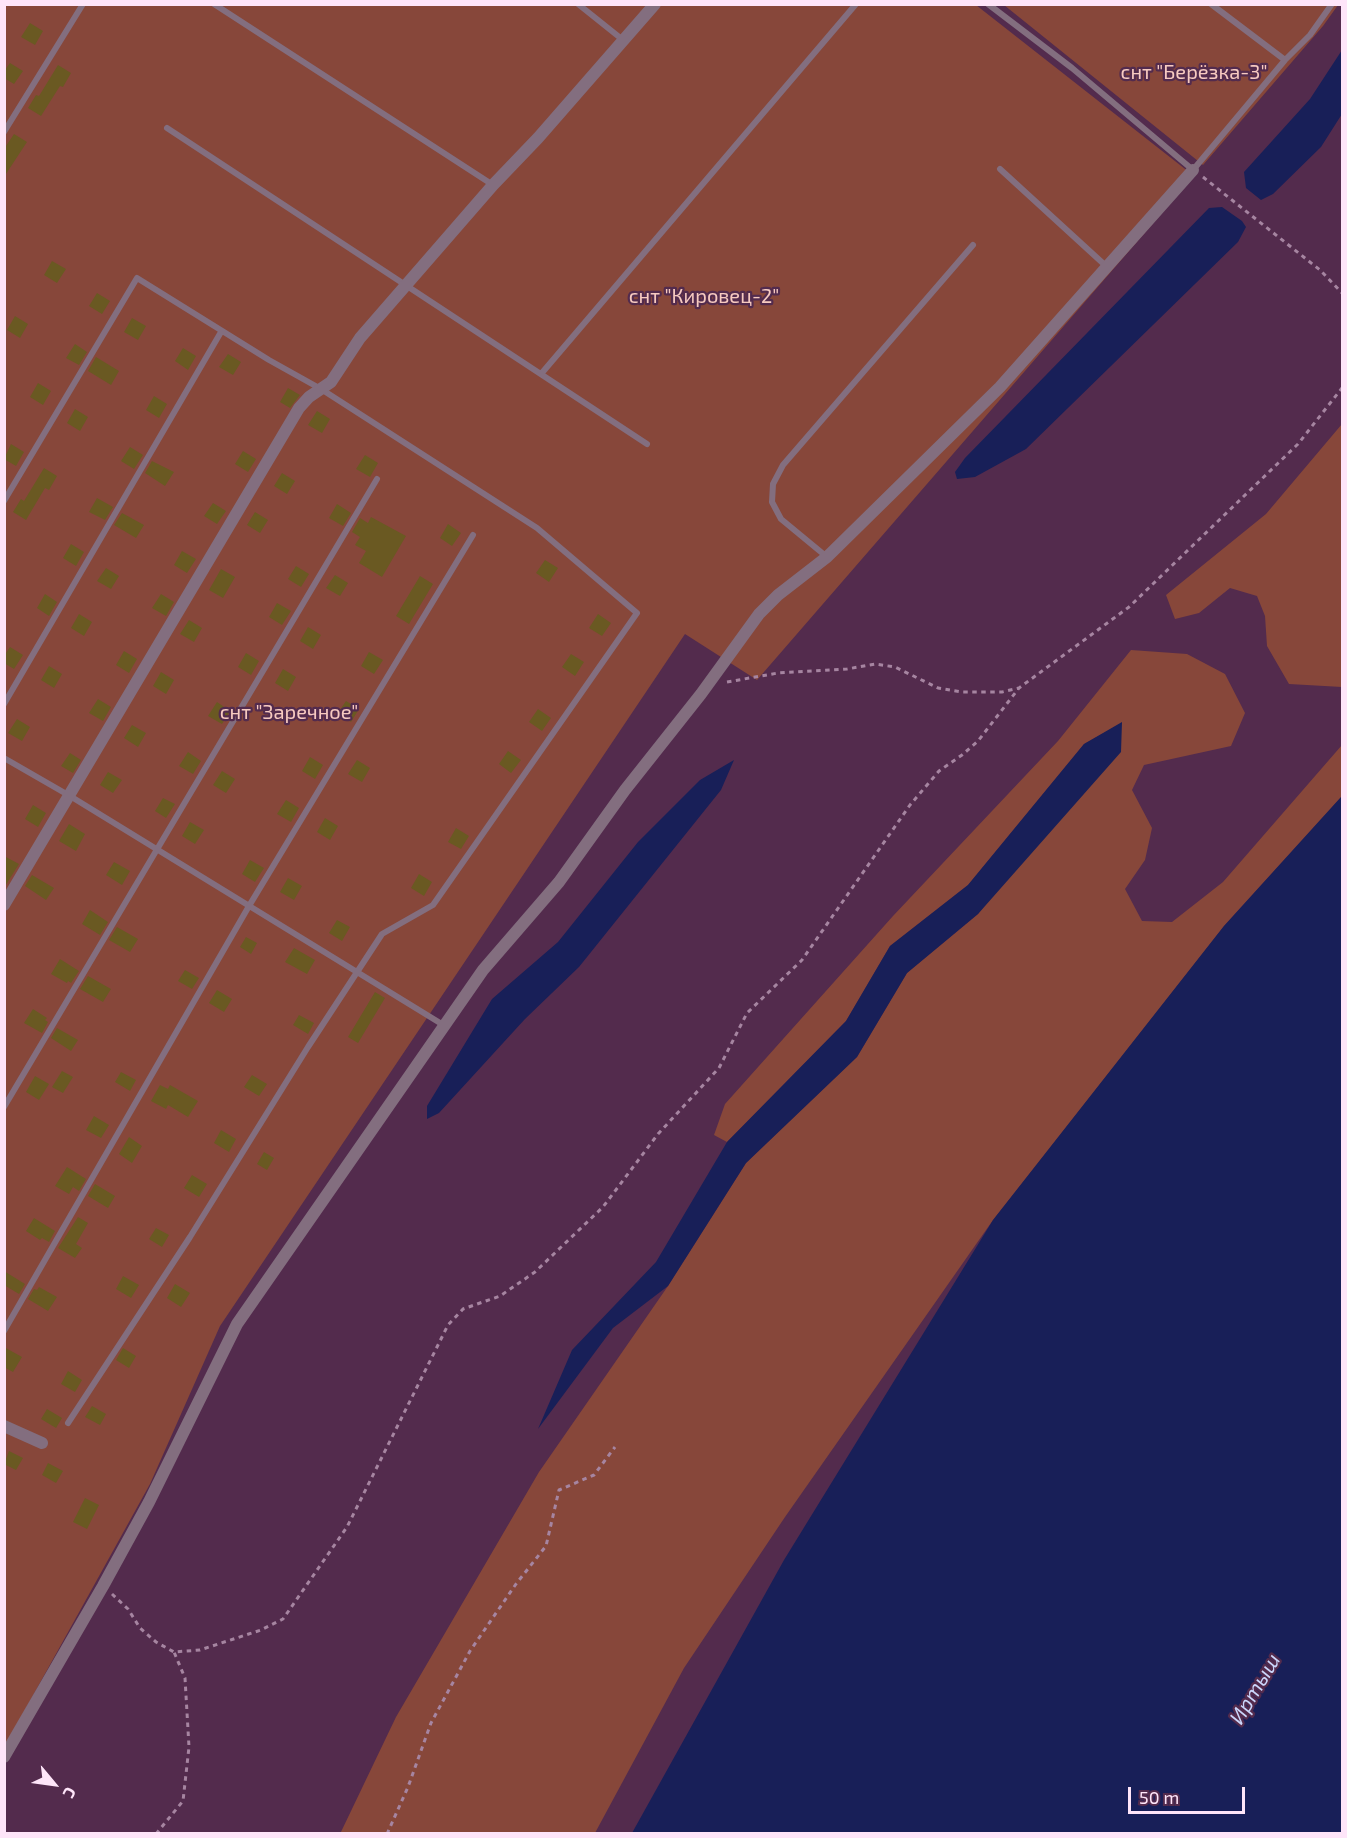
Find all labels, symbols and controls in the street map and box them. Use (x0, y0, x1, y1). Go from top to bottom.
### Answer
park label: снт "Берёзка-3" (1121, 60, 1267, 84)
park label: снт "Кировец-2" (629, 284, 779, 308)
park label: снт "Заречное" (220, 700, 358, 724)
water label: Иртыш (1224, 1649, 1286, 1729)
north arrow (24, 1754, 84, 1814)
scale bar (1131, 1775, 1248, 1813)
text: С (60, 1784, 81, 1802)
text: 50 m (1139, 1786, 1179, 1808)

